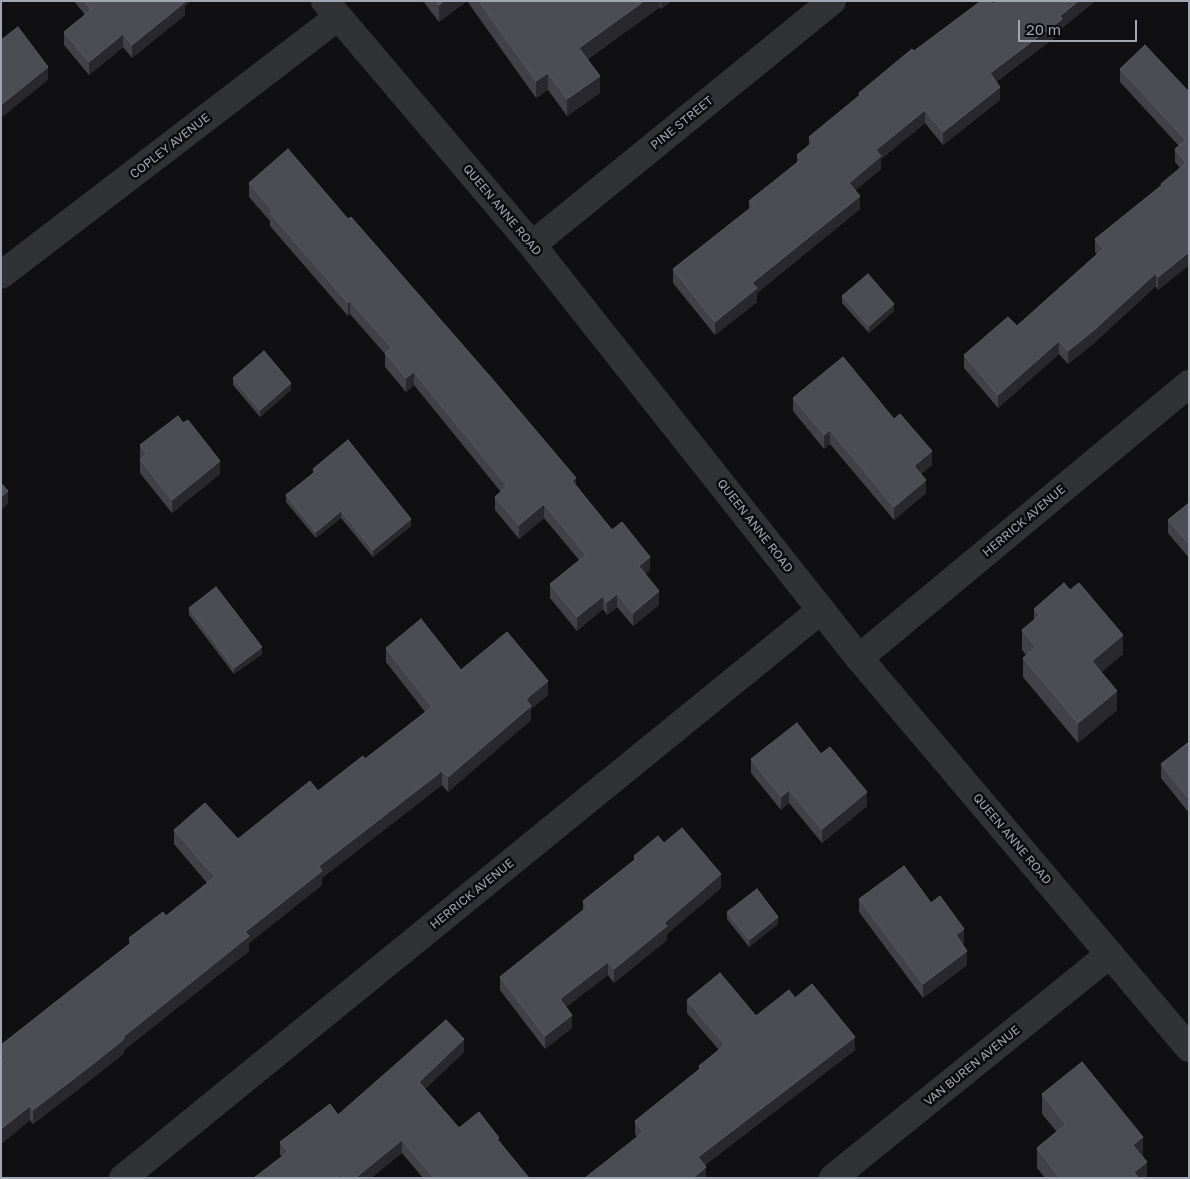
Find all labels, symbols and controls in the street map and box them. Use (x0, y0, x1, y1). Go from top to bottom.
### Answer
scale bar (1020, 10, 1139, 42)
text: 20 m (1026, 20, 1061, 38)
street label: PINE STREET (648, 93, 716, 153)
street label: COPLEY AVENUE (127, 110, 213, 182)
street label: QUEEN ANNE ROAD (460, 162, 544, 258)
street label: QUEEN ANNE ROAD (714, 477, 796, 575)
street label: HERRICK AVENUE (980, 482, 1068, 560)
street label: QUEEN ANNE ROAD (970, 791, 1054, 887)
street label: HERRICK AVENUE (427, 856, 517, 932)
street label: VAN BUREN AVENUE (921, 1023, 1023, 1109)

